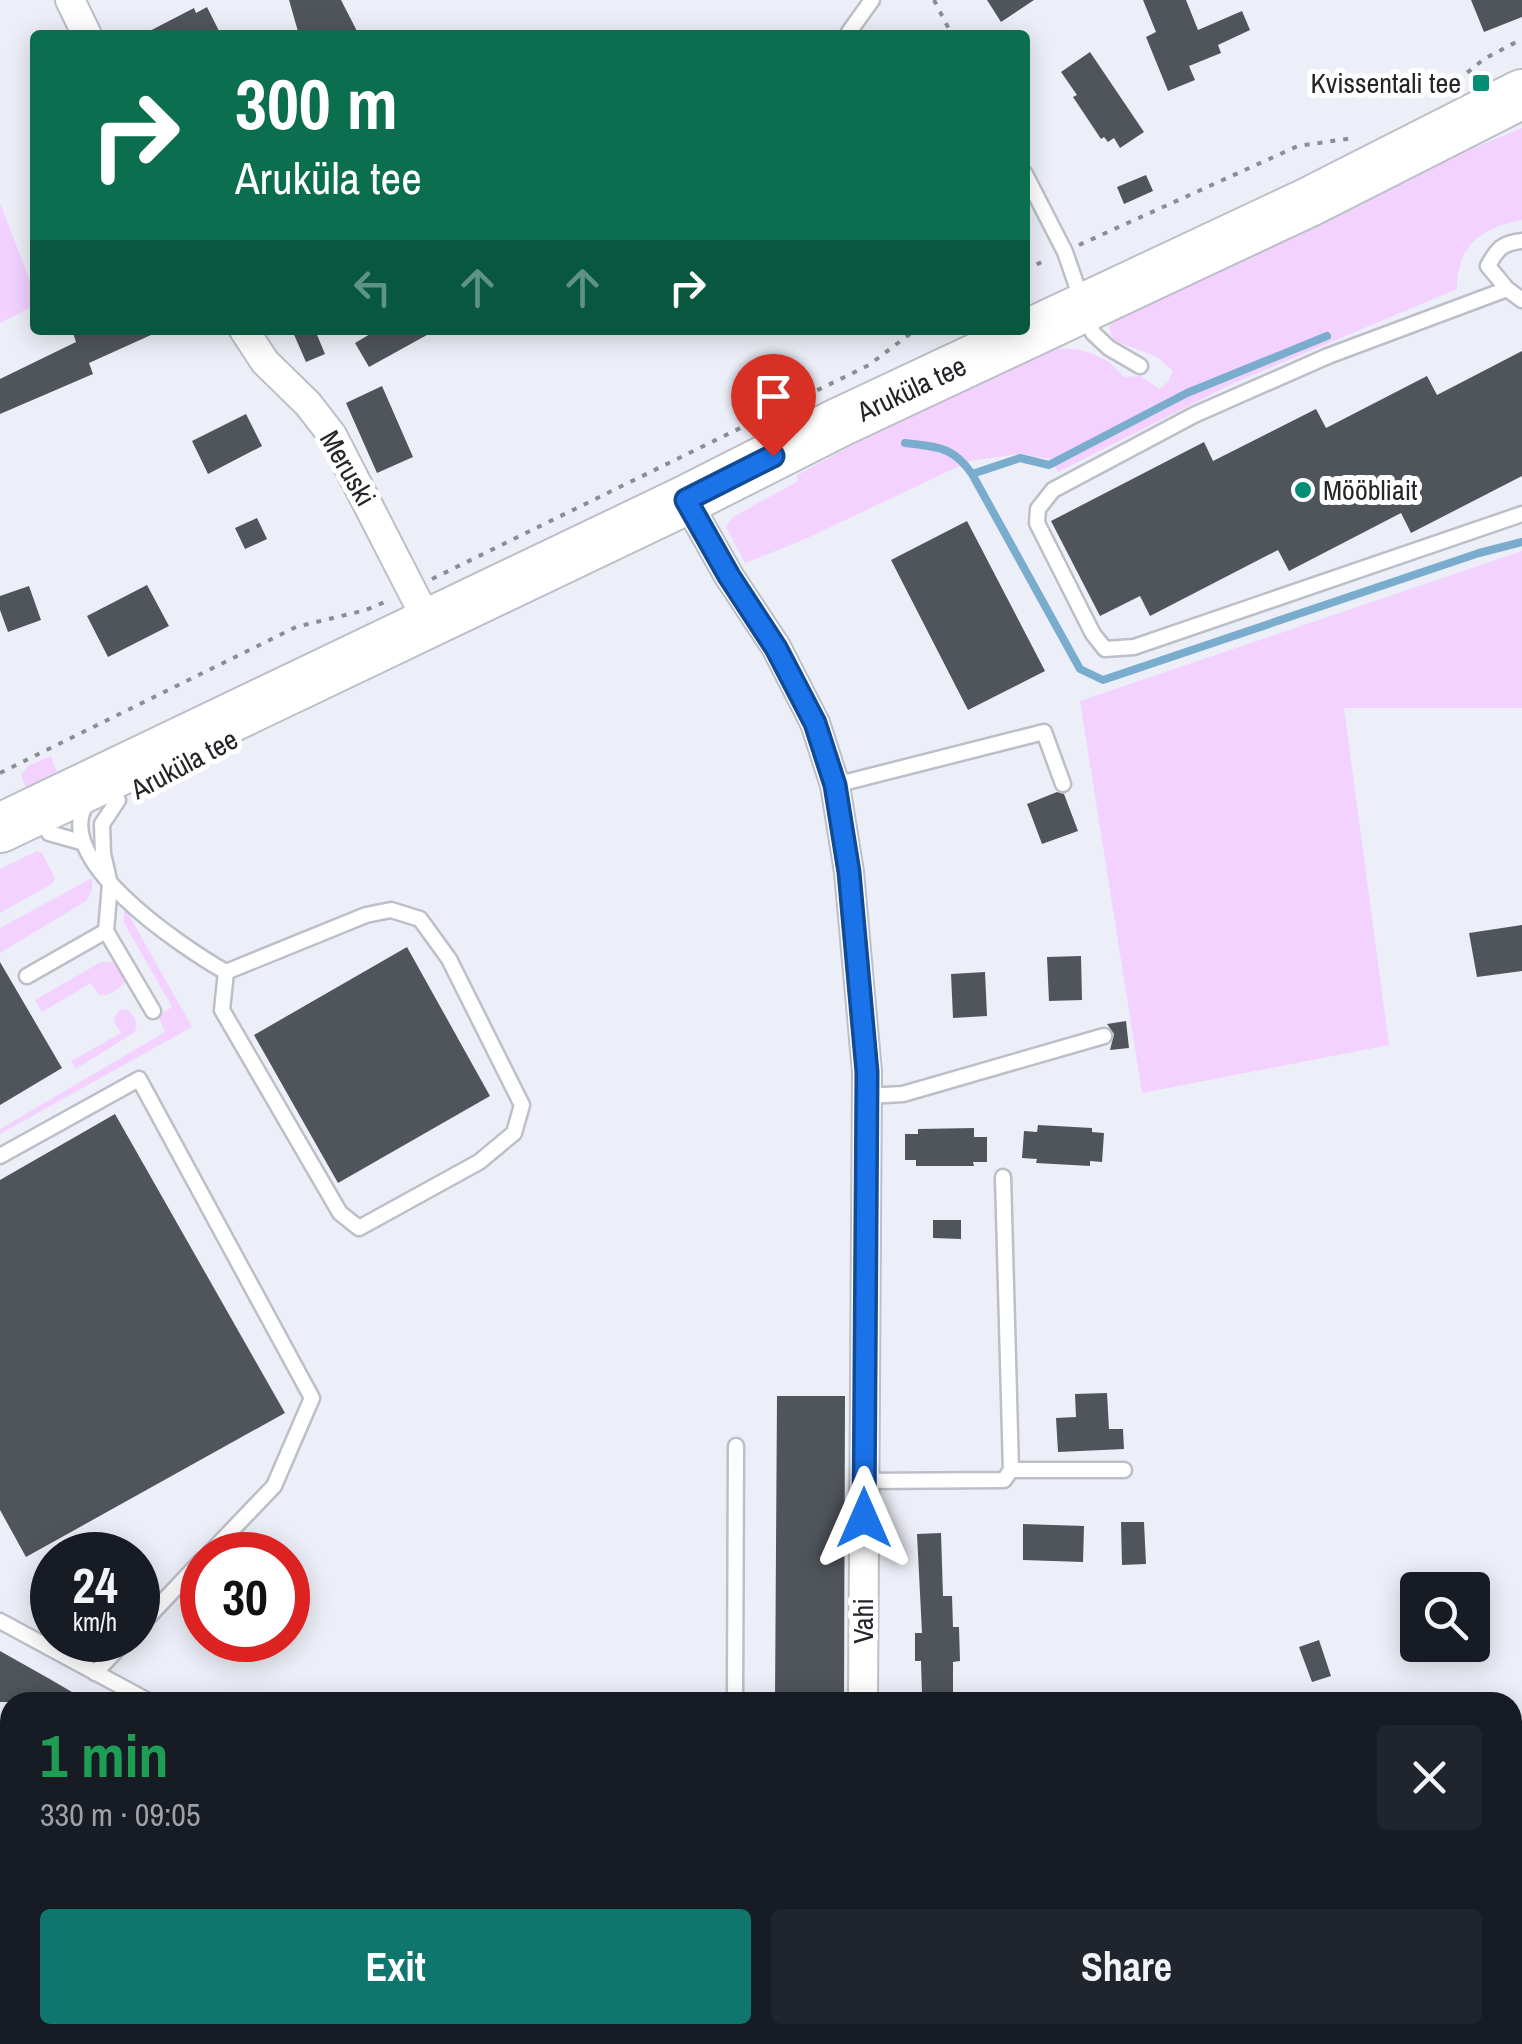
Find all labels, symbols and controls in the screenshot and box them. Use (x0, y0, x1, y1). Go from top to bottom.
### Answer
text: 300 m (235, 57, 398, 151)
place label: Kvissentali tee (1310, 64, 1461, 102)
icon: right (70, 70, 200, 200)
marker: Kvissentali tee (1470, 72, 1492, 94)
text: Aruküla tee (235, 147, 422, 208)
icon: left (345, 260, 400, 315)
icon: ahead (450, 260, 505, 315)
icon: ahead (555, 260, 610, 315)
icon: right (660, 260, 715, 315)
street label: Aruküla tee (850, 347, 972, 431)
pin (731, 354, 816, 457)
icon: arrive (746, 369, 801, 424)
street label: Meruski (311, 423, 385, 513)
place label: Mööbliait (1323, 471, 1417, 509)
marker: Mööbliait (1292, 479, 1314, 501)
street label: Aruküla tee (123, 720, 244, 809)
position arrow (812, 1466, 916, 1570)
speed limit sign: 30 (180, 1532, 310, 1662)
text: 24 (72, 1551, 118, 1619)
map controls (1400, 1572, 1490, 1662)
button: search (1400, 1572, 1490, 1662)
street label: Vahi (844, 1598, 882, 1644)
text: km/h (73, 1605, 117, 1639)
text: 1 min (40, 1715, 169, 1796)
button: close (1377, 1725, 1482, 1830)
text: 330 m · 09:05 (40, 1793, 200, 1836)
button: Exit (40, 1909, 751, 2024)
button: Share (771, 1909, 1482, 2024)

